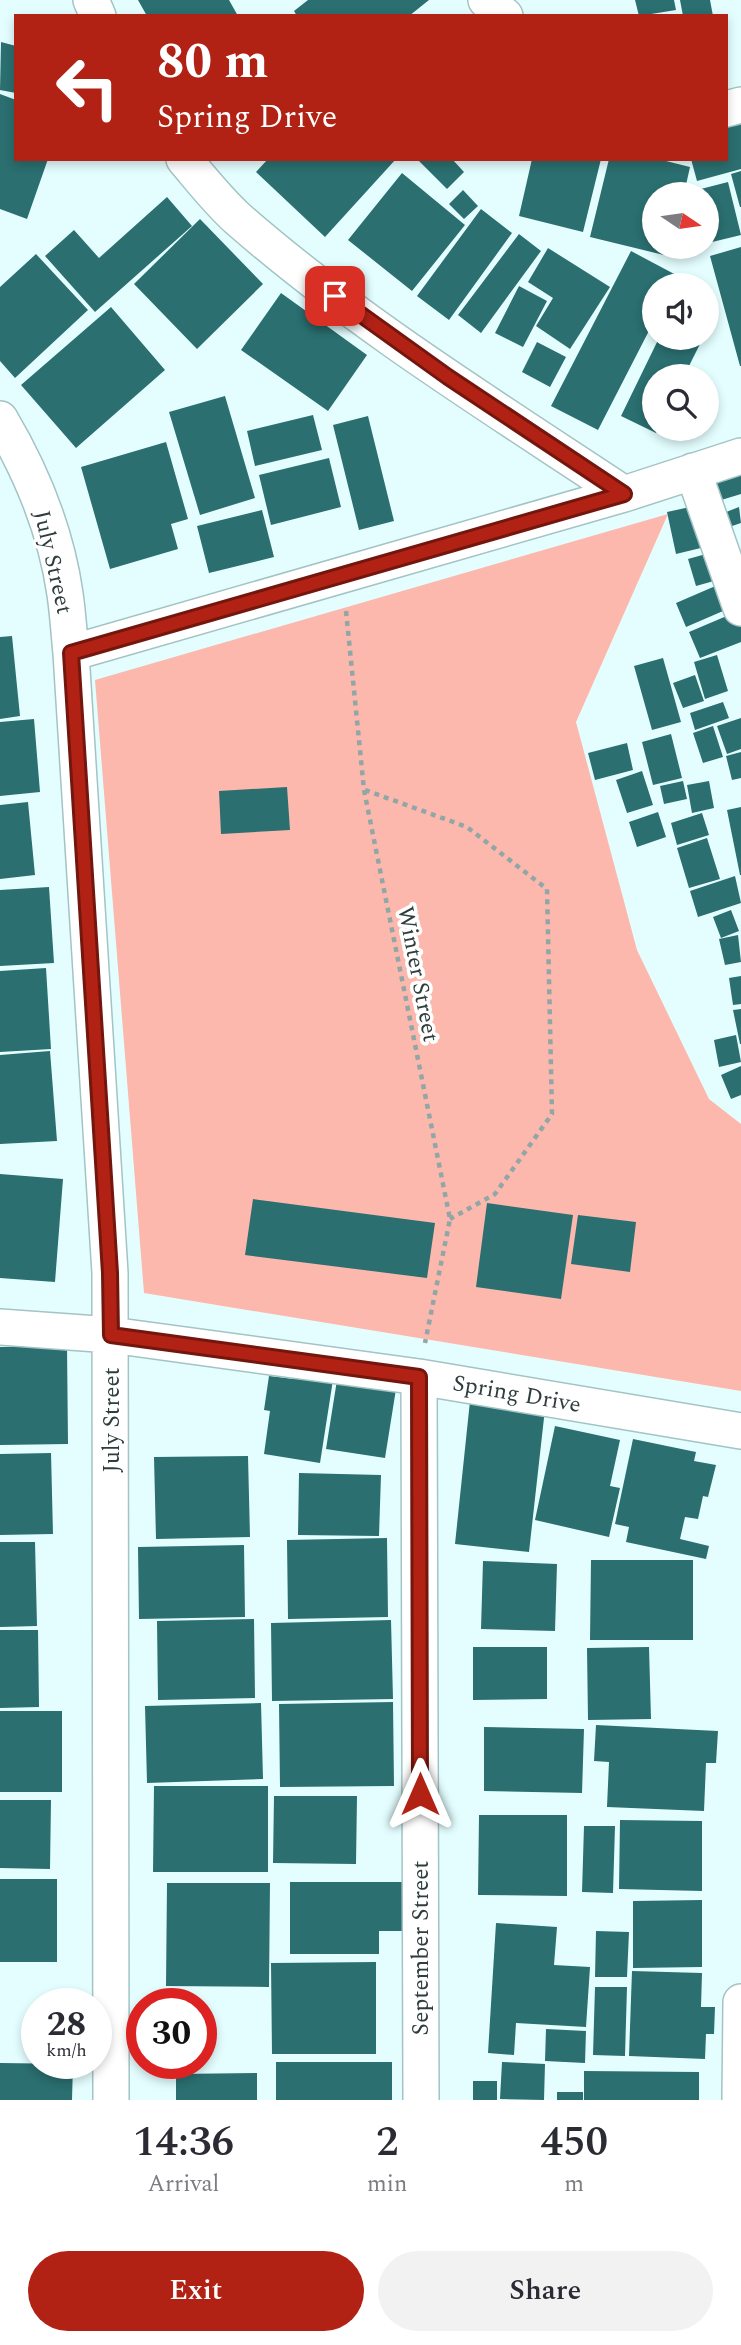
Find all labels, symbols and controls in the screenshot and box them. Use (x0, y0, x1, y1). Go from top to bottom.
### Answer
text: 80 m (157, 25, 268, 100)
icon: left (42, 42, 133, 133)
text: Spring Drive (157, 93, 337, 142)
north arrow (642, 182, 719, 259)
map controls (642, 182, 719, 441)
pin (305, 266, 365, 326)
button: sound (642, 273, 719, 350)
icon: arrive (316, 277, 354, 315)
button: search (642, 364, 719, 441)
street label: July Street (24, 507, 81, 618)
street label: Winter Street (387, 903, 448, 1045)
street label: Spring Drive (450, 1366, 584, 1423)
street label: July Street (95, 1367, 130, 1473)
position arrow (383, 1757, 457, 1831)
street label: September Street (404, 1860, 439, 2036)
speed limit sign: 30 (126, 1988, 217, 2079)
text: 28 (47, 1998, 86, 2051)
text: km/h (46, 2037, 87, 2064)
text: 14:36 (133, 2111, 234, 2174)
text: 2 (376, 2111, 398, 2174)
text: 450 (540, 2111, 608, 2174)
text: Arrival (148, 2167, 219, 2202)
text: min (367, 2167, 407, 2202)
text: m (564, 2167, 584, 2202)
button: Exit (28, 2251, 364, 2331)
button: Share (378, 2251, 713, 2331)

